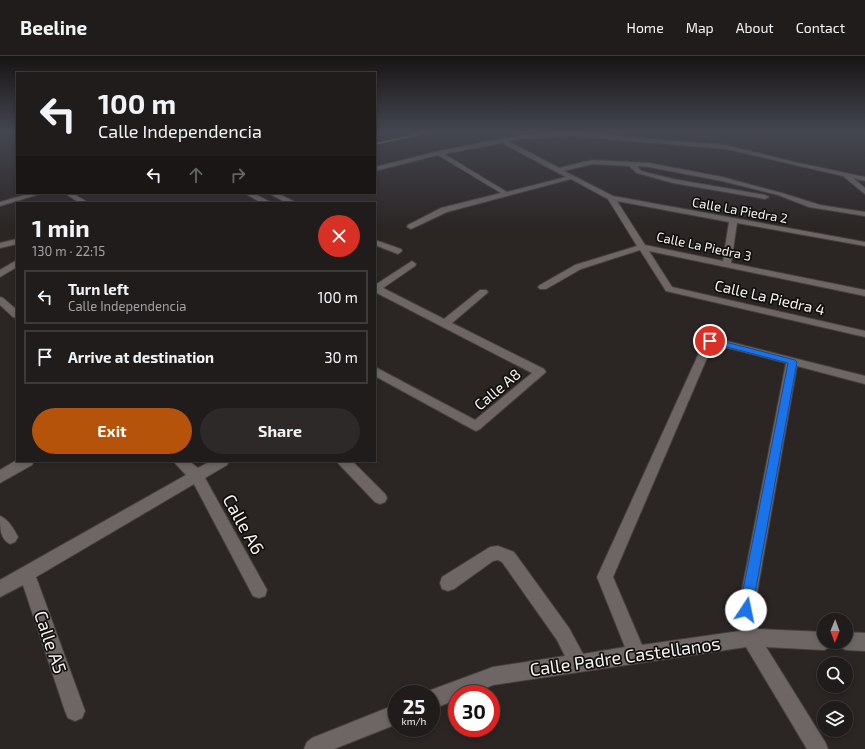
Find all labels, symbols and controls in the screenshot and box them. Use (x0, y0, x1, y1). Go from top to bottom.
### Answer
text: Beeline (20, 16, 87, 39)
text: Home (627, 19, 664, 36)
text: Map (686, 19, 714, 36)
text: About (736, 19, 774, 36)
text: Contact (796, 19, 845, 36)
text: 100 m (98, 86, 176, 120)
icon: left (32, 88, 84, 140)
text: Calle Independencia (98, 120, 262, 142)
icon: left (143, 164, 165, 186)
icon: ahead (185, 164, 207, 186)
icon: right (227, 164, 249, 186)
street label: Calle La Piedra 2 (691, 194, 789, 226)
text: 1 min (32, 213, 90, 242)
button: close (318, 215, 360, 257)
street label: Calle La Piedra 3 (655, 228, 753, 264)
text: 130 m · 22:15 (32, 243, 105, 259)
street label: Calle La Piedra 4 (713, 276, 827, 318)
text: Turn left (68, 280, 129, 298)
icon: left (34, 286, 56, 308)
text: 100 m (317, 288, 358, 306)
text: Calle Independencia (68, 298, 186, 314)
pin (693, 324, 727, 358)
icon: arrive (699, 330, 721, 352)
icon: arrive (34, 346, 56, 368)
text: Arrive at destination (68, 348, 214, 366)
text: 30 m (324, 348, 358, 366)
street label: Calle A8 (470, 364, 524, 414)
button: Exit (32, 408, 192, 454)
button: Share (200, 408, 360, 454)
street label: Calle A6 (218, 490, 270, 558)
position arrow (725, 589, 767, 631)
street label: Calle A5 (30, 608, 72, 676)
north arrow (817, 613, 853, 649)
map controls (817, 613, 853, 737)
street label: Calle Padre Castellanos (528, 632, 722, 680)
button: search (817, 657, 853, 693)
speed limit sign: 30 (448, 685, 500, 737)
text: 25 (403, 694, 425, 718)
button: layers (817, 701, 853, 737)
text: km/h (402, 715, 426, 727)

